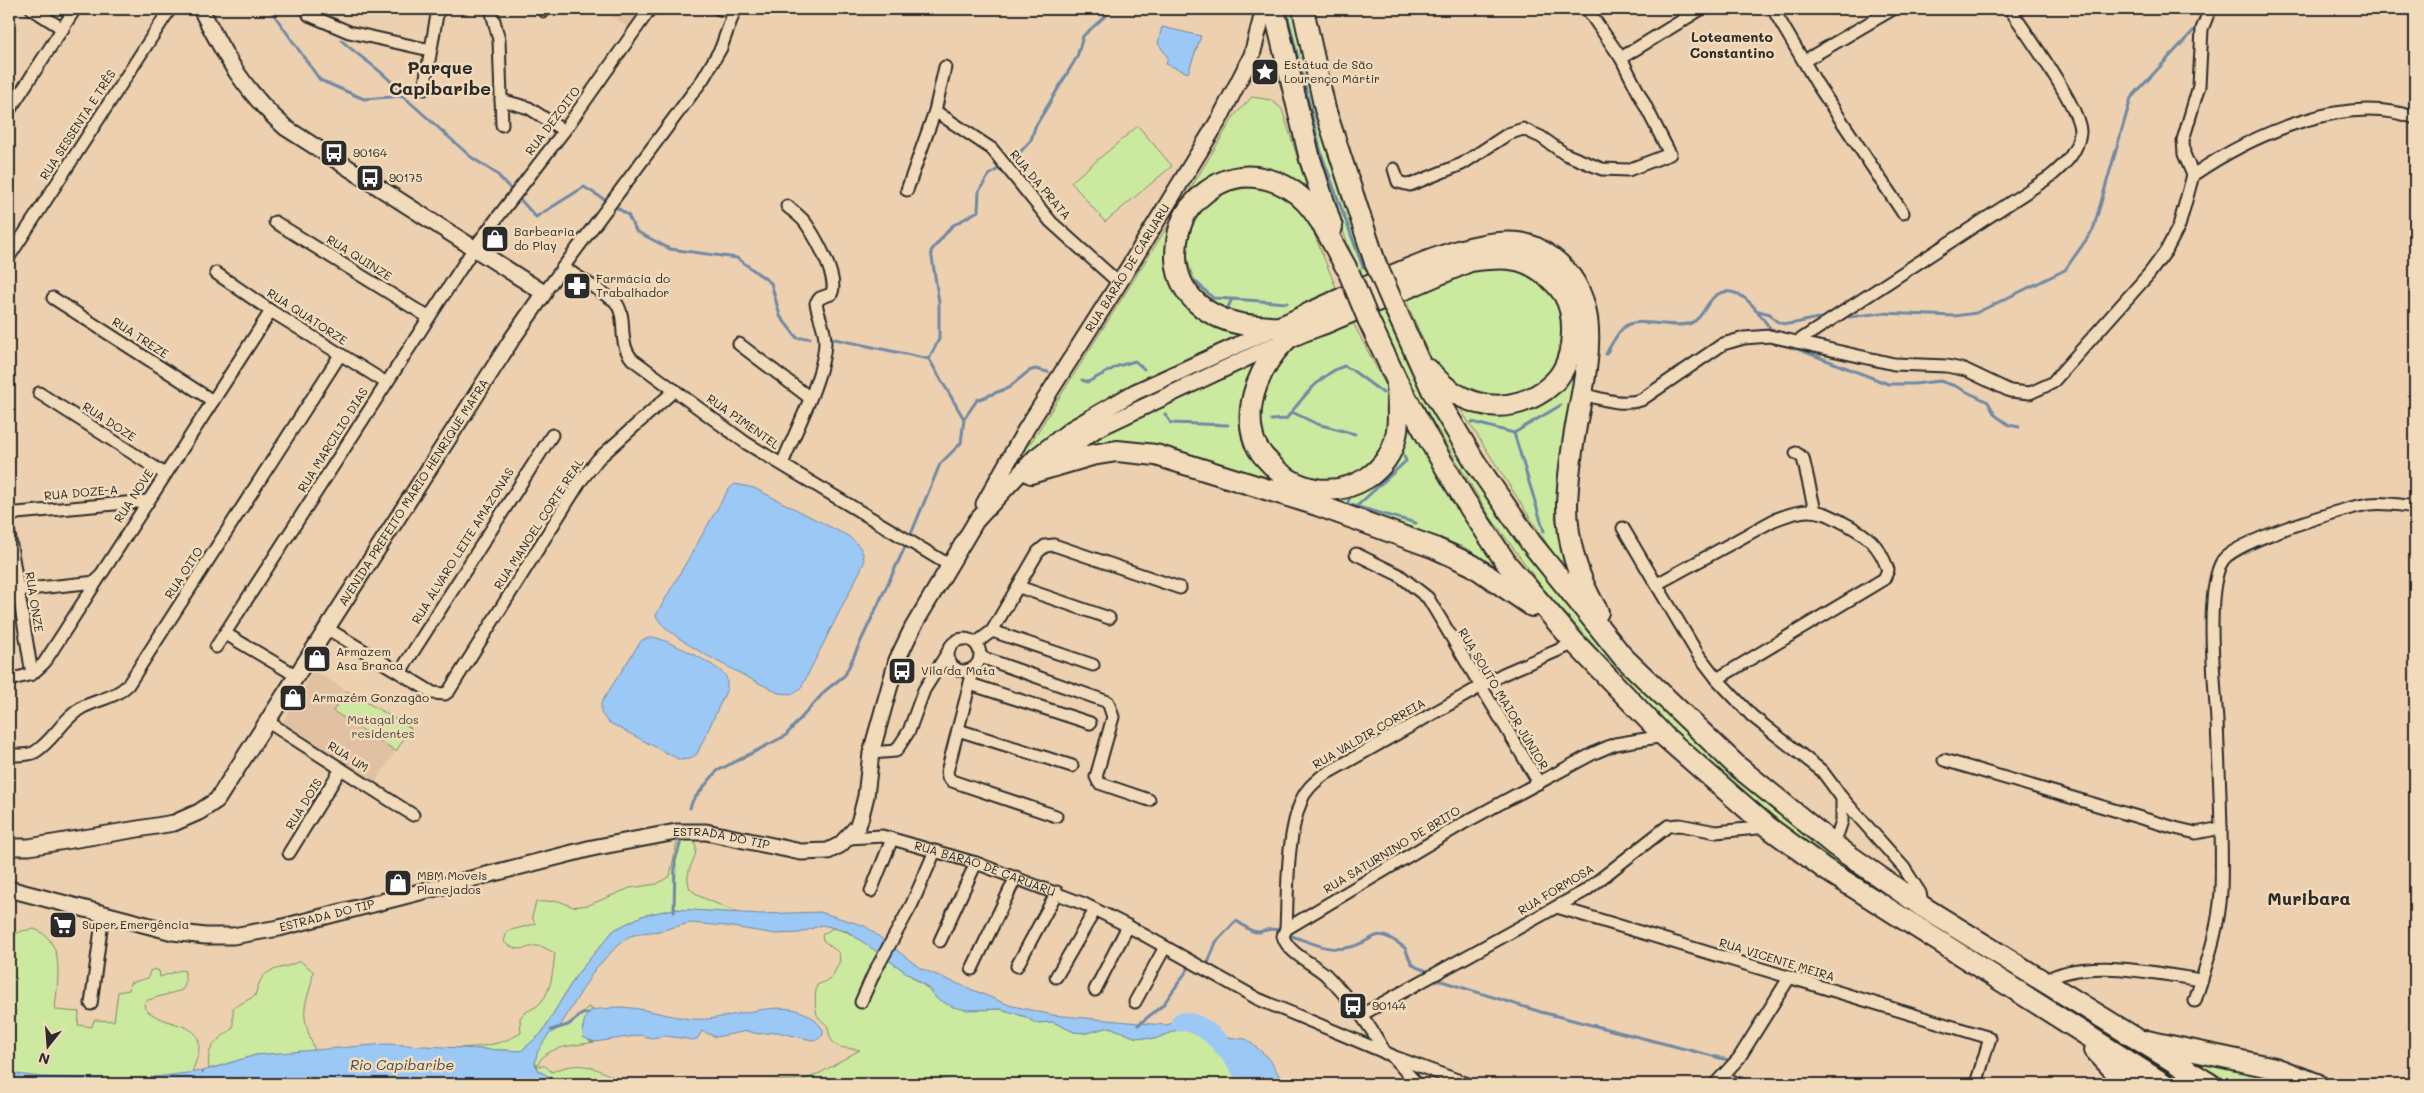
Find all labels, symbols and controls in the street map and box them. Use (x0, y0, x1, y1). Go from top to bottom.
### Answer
district label: Loteamento Constantino (1690, 27, 1775, 62)
district label: Parque Capibaribe (389, 55, 491, 100)
place label: Estátua de São Lourenço Mártir (1284, 56, 1380, 86)
place icon: Estátua de São Lourenço Mártir (1250, 57, 1280, 87)
street label: RUA SESSENTA E TRÊS (36, 66, 119, 183)
street label: RUA DEZOITO (521, 83, 583, 158)
bus stop icon: 90164 (319, 138, 349, 168)
place label: 90164 (353, 144, 387, 160)
street label: RUA DA PRATA (1007, 146, 1075, 223)
bus stop icon: 90175 (355, 163, 385, 193)
place label: 90175 (389, 169, 423, 185)
street label: RUA BARÃO DE CARUARU (1081, 201, 1172, 335)
place label: Barbearia do Play (514, 223, 575, 253)
shop icon: Barbearia do Play (480, 224, 510, 254)
street label: RUA QUINZE (324, 231, 395, 284)
place label: Farmácia do Trabalhador (596, 270, 670, 300)
pharmacy icon: Farmácia do Trabalhador (562, 271, 592, 301)
street label: RUA QUATORZE (264, 284, 351, 348)
street label: RUA TREZE (109, 313, 172, 361)
street label: AVENIDA PREFEITO MÁRIO HENRIQUE MAFRA (334, 375, 492, 609)
street label: RUA MARCILIO DIAS (293, 384, 371, 495)
street label: RUA PIMENTEL (704, 390, 784, 453)
street label: RUA DOZE (80, 398, 139, 444)
street label: RUA MANOEL CORTE REAL (490, 454, 587, 592)
street label: RUA ÁLVARO LEITE AMAZONAS (407, 464, 517, 627)
street label: RUA NOVE (110, 466, 156, 525)
street label: RUA DOZE-A (43, 481, 118, 503)
street label: RUA OITO (160, 543, 206, 601)
street label: RUA ONZE (22, 570, 48, 633)
street label: RUA SOUTO MAIOR JÚNIOR (1455, 625, 1552, 772)
place label: Armazem Asa Branca (336, 643, 404, 673)
shop icon: Armazem Asa Branca (302, 644, 332, 674)
bus stop icon: Vila da Mata (887, 656, 917, 686)
place label: Vila da Mata (921, 662, 995, 678)
shop icon: Armazém Gonzagão (278, 683, 308, 713)
place label: Armazém Gonzagão (312, 689, 429, 705)
street label: RUA VALDIR CORREIA (1309, 694, 1428, 772)
park label: Matagal dos residentes (347, 711, 419, 741)
street label: RUA UM (325, 737, 372, 775)
street label: RUA DOIS (281, 775, 325, 832)
street label: RUA SATURNINO DE BRITO (1320, 802, 1463, 896)
street label: ESTRADA DO TIP (673, 823, 771, 852)
street label: RUA BARÃO DE CARUARU (913, 837, 1058, 899)
street label: RUA FORMOSA (1515, 860, 1596, 918)
place label: MBM Moveis Planejados (417, 867, 488, 897)
shop icon: MBM Moveis Planejados (383, 868, 413, 898)
district label: Muribara (2267, 886, 2351, 910)
street label: ESTRADA DO TIP (277, 895, 376, 935)
supermarket icon: Super Emergência (48, 910, 78, 940)
place label: Super Emergência (82, 916, 189, 932)
street label: RUA VICENTE MEIRA (1717, 934, 1837, 984)
bus stop icon: 90144 (1338, 991, 1368, 1021)
place label: 90144 (1372, 997, 1406, 1013)
north arrow (22, 1020, 72, 1070)
text: N (36, 1048, 52, 1070)
water label: Rio Capibaribe (350, 1055, 454, 1074)

